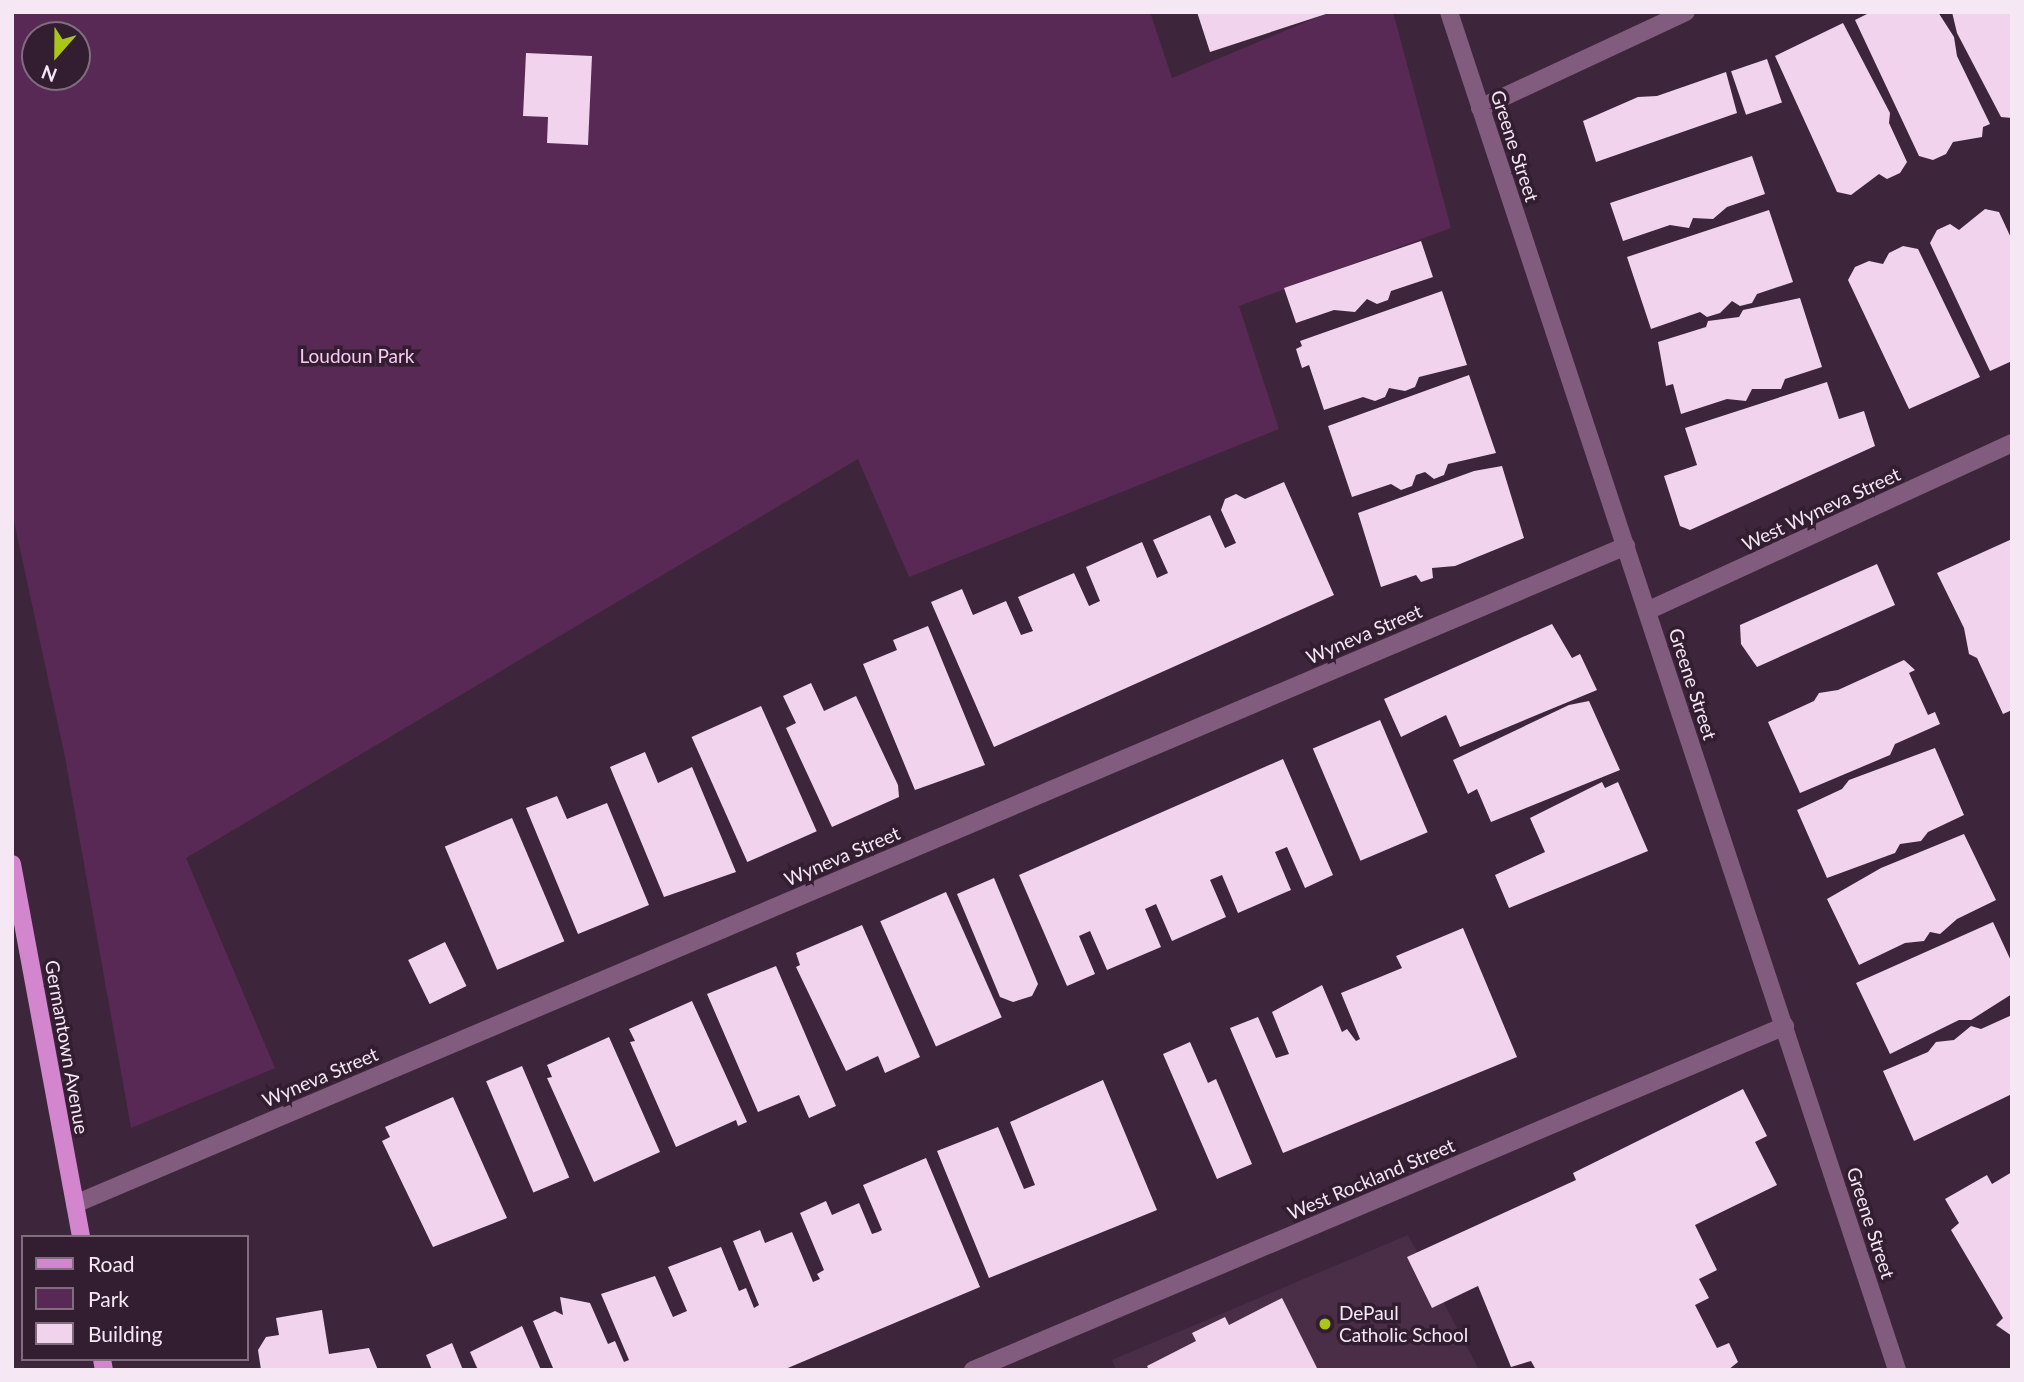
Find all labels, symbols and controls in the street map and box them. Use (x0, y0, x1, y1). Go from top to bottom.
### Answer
north arrow (21, 21, 91, 91)
text: N (38, 61, 60, 88)
street label: Greene Street (1486, 87, 1544, 205)
park label: Loudoun Park (299, 345, 415, 367)
street label: West Wyneva Street (1738, 462, 1904, 556)
street label: Wyneva Street (1303, 599, 1425, 669)
street label: Greene Street (1664, 625, 1722, 743)
street label: Wyneva Street (781, 821, 903, 891)
street label: Germantown Avenue (40, 958, 94, 1136)
street label: Wyneva Street (259, 1042, 381, 1112)
street label: West Rockland Street (1284, 1133, 1458, 1225)
street label: Greene Street (1842, 1164, 1900, 1282)
legend (21, 1235, 248, 1361)
text: Road (88, 1251, 135, 1276)
text: Park (88, 1286, 129, 1311)
place label: DePaul Catholic School (1339, 1302, 1468, 1346)
marker: DePaul Catholic School (1317, 1316, 1333, 1332)
text: Building (88, 1321, 163, 1346)

